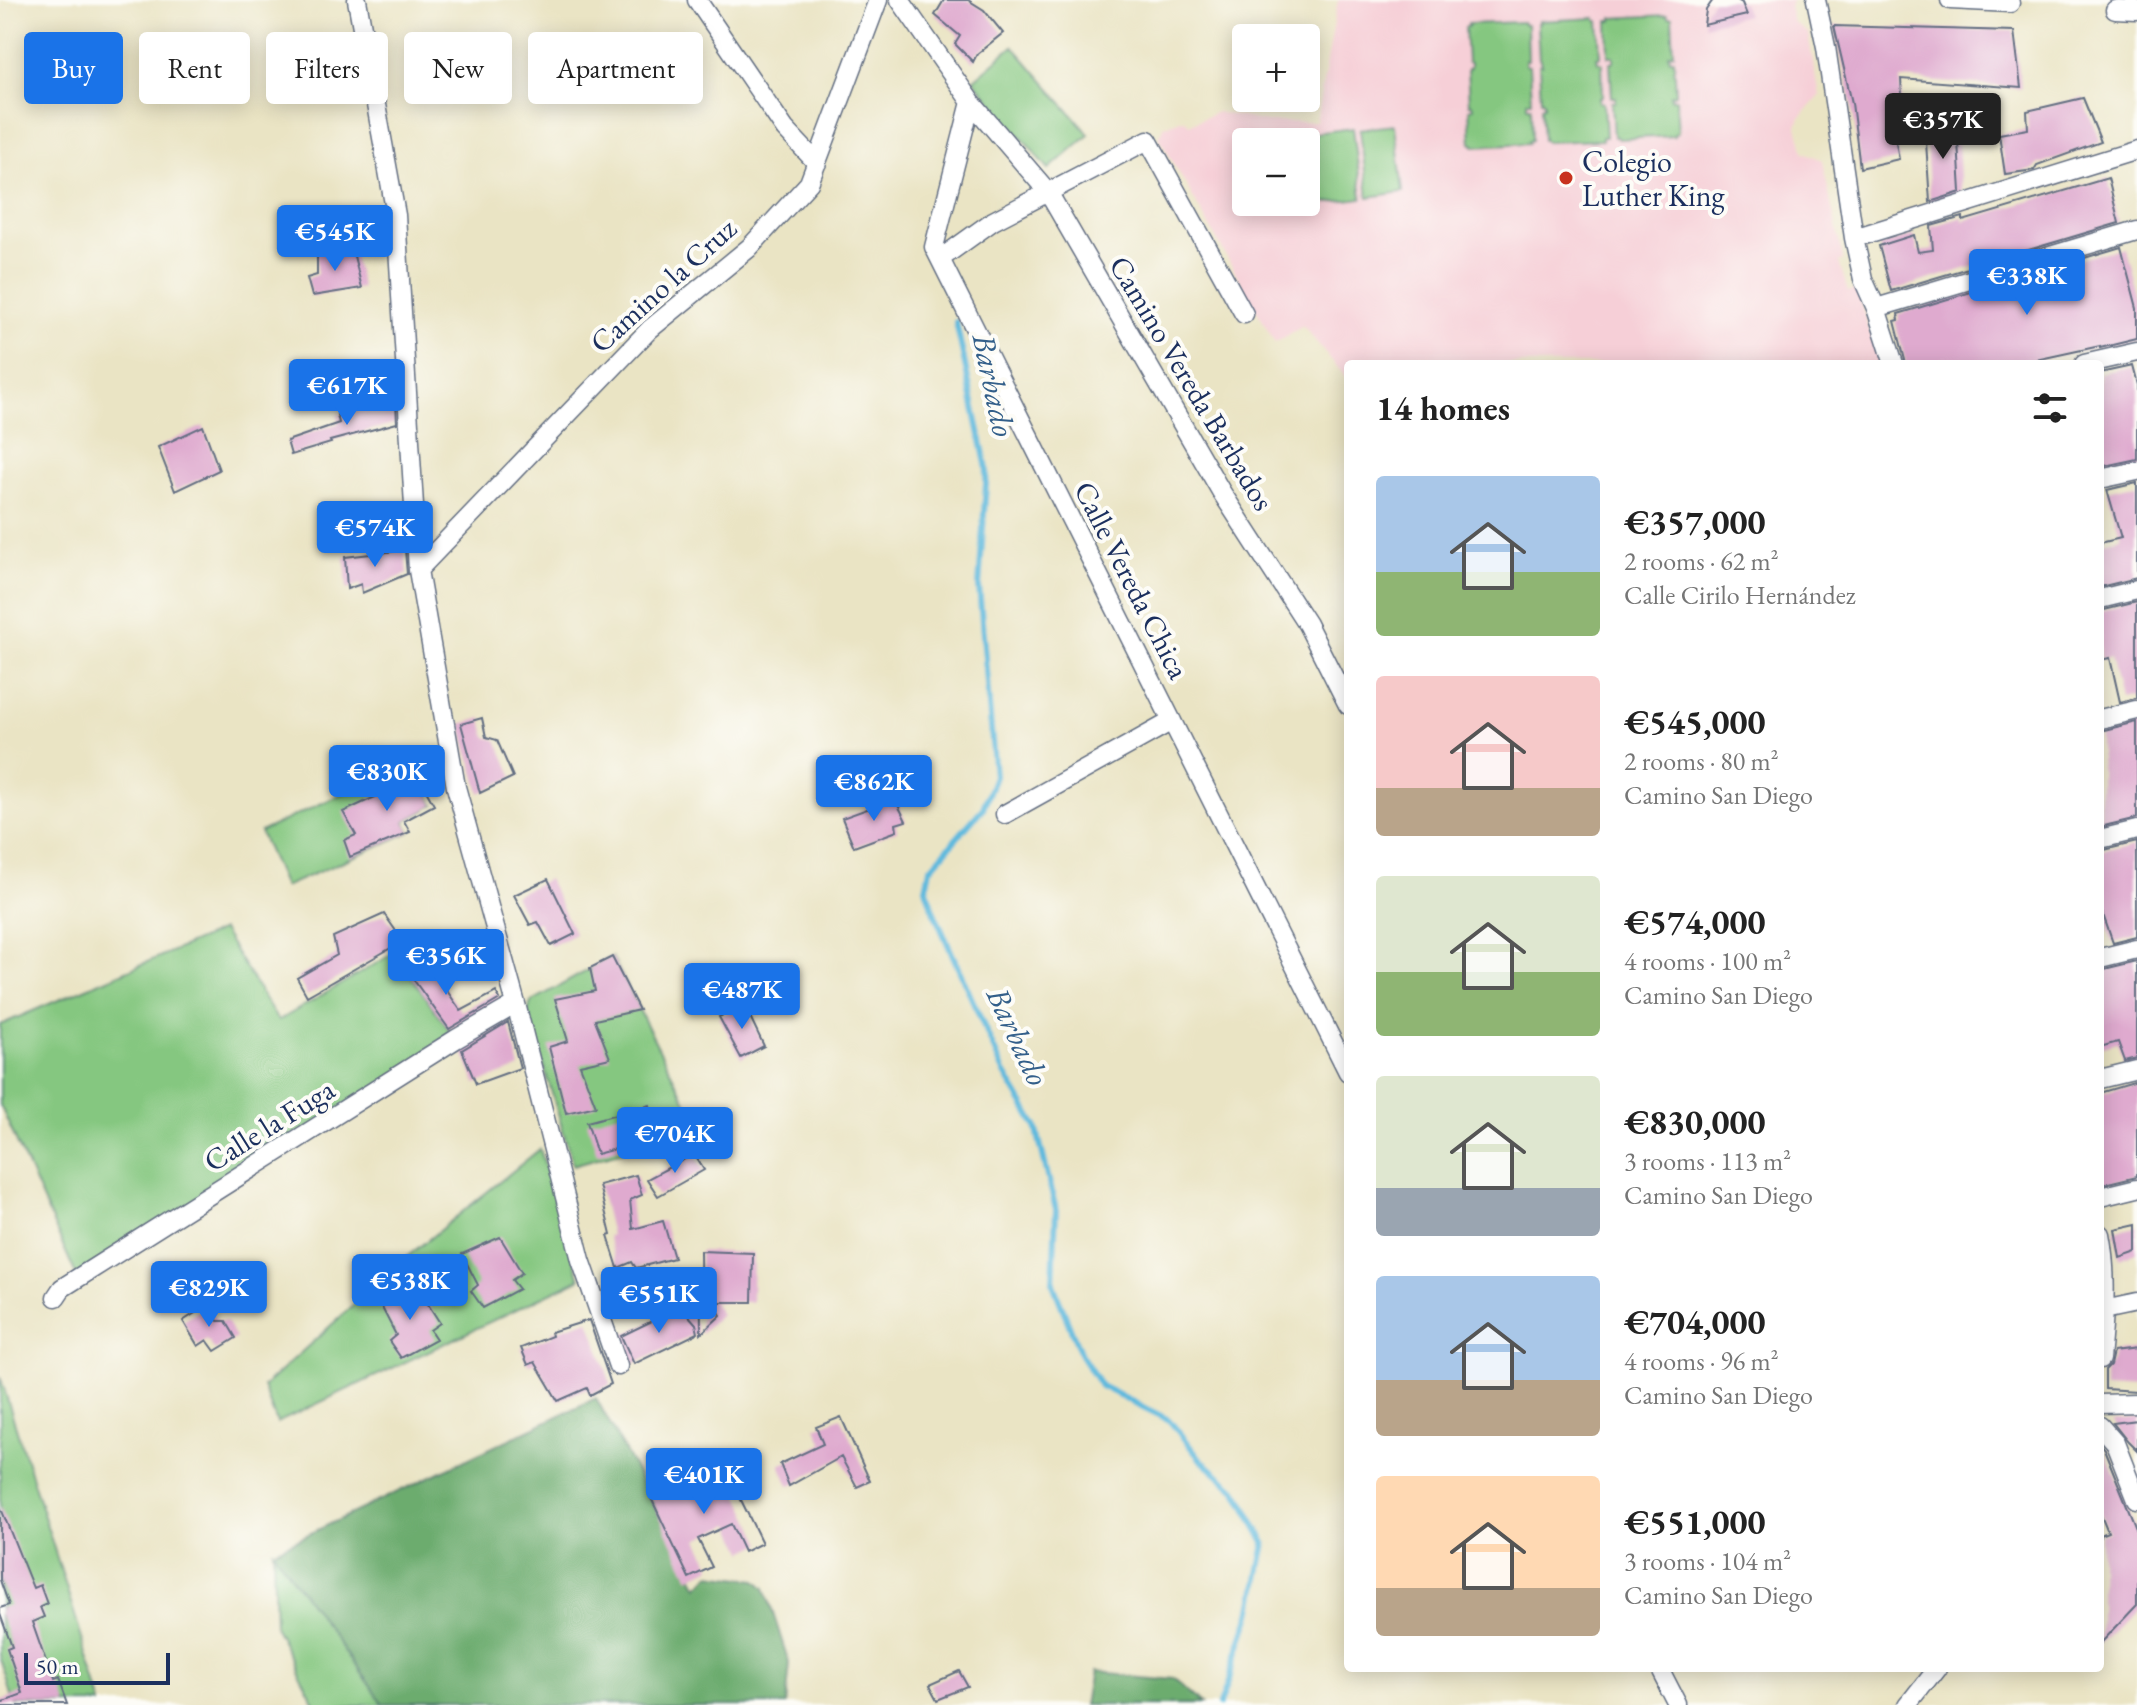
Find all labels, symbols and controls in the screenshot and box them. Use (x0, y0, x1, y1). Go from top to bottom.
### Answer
map controls (1232, 24, 1320, 216)
button: + (1232, 24, 1320, 112)
chip: Buy (24, 32, 123, 104)
chip: Rent (139, 32, 250, 104)
chip: Filters (266, 32, 388, 104)
chip: New (404, 32, 512, 104)
chip: Apartment (528, 32, 703, 104)
pin: €357K (1887, 93, 1999, 161)
text: €357K (1903, 102, 1983, 136)
button: − (1232, 128, 1320, 216)
place label: Colegio Luther King (1582, 142, 1726, 215)
marker: Colegio Luther King (1557, 169, 1575, 187)
pin: €545K (279, 205, 391, 273)
street label: Camino la Cruz (581, 208, 745, 361)
text: €545K (295, 214, 375, 248)
street label: Camino Vereda Barbados (1101, 249, 1283, 517)
pin: €338K (1971, 249, 2083, 317)
text: €338K (1987, 258, 2067, 292)
water label: Barbado (962, 329, 1025, 440)
pin: €617K (291, 359, 403, 427)
text: €617K (307, 368, 387, 402)
text: 14 homes (1376, 386, 1510, 430)
icon: filters (2028, 386, 2072, 430)
street label: Calle Vereda Chica (1065, 475, 1199, 685)
text: €357,000 (1624, 500, 1765, 544)
pin: €574K (319, 501, 431, 569)
icon: home (1440, 508, 1536, 604)
text: €574K (335, 510, 415, 544)
text: 2 rooms · 62 m² (1624, 544, 1779, 578)
text: Calle Cirilo Hernández (1624, 578, 1856, 612)
text: €545,000 (1624, 700, 1765, 744)
icon: home (1440, 708, 1536, 804)
text: 2 rooms · 80 m² (1624, 744, 1779, 778)
pin: €830K (331, 745, 443, 813)
text: €830K (347, 754, 427, 788)
pin: €862K (818, 755, 930, 823)
text: €862K (834, 764, 914, 798)
text: Camino San Diego (1624, 778, 1813, 812)
text: €574,000 (1624, 900, 1765, 944)
icon: home (1440, 908, 1536, 1004)
pin: €356K (390, 929, 502, 997)
text: €356K (406, 938, 486, 972)
text: 4 rooms · 100 m² (1624, 944, 1791, 978)
pin: €487K (686, 963, 798, 1031)
text: €487K (702, 972, 782, 1006)
text: Camino San Diego (1624, 978, 1813, 1012)
water label: Barbado (977, 979, 1059, 1092)
street label: Calle la Fuga (196, 1070, 342, 1180)
text: €830,000 (1624, 1100, 1765, 1144)
pin: €704K (619, 1107, 731, 1175)
icon: home (1440, 1108, 1536, 1204)
text: €704K (635, 1116, 715, 1150)
text: 3 rooms · 113 m² (1624, 1144, 1791, 1178)
text: Camino San Diego (1624, 1178, 1813, 1212)
pin: €538K (354, 1254, 466, 1322)
pin: €829K (153, 1261, 265, 1329)
text: €538K (370, 1263, 450, 1297)
pin: €551K (603, 1267, 715, 1335)
text: €829K (169, 1270, 249, 1304)
text: €551K (619, 1276, 699, 1310)
text: €704,000 (1624, 1300, 1765, 1344)
icon: home (1440, 1308, 1536, 1404)
text: 4 rooms · 96 m² (1624, 1344, 1779, 1378)
text: Camino San Diego (1624, 1378, 1813, 1412)
pin: €401K (648, 1448, 760, 1516)
text: €401K (664, 1457, 744, 1491)
text: €551,000 (1624, 1500, 1765, 1544)
icon: home (1440, 1508, 1536, 1604)
text: 3 rooms · 104 m² (1624, 1544, 1791, 1578)
text: Camino San Diego (1624, 1578, 1813, 1612)
scale bar (24, 1649, 170, 1685)
text: 50 m (36, 1652, 79, 1681)

